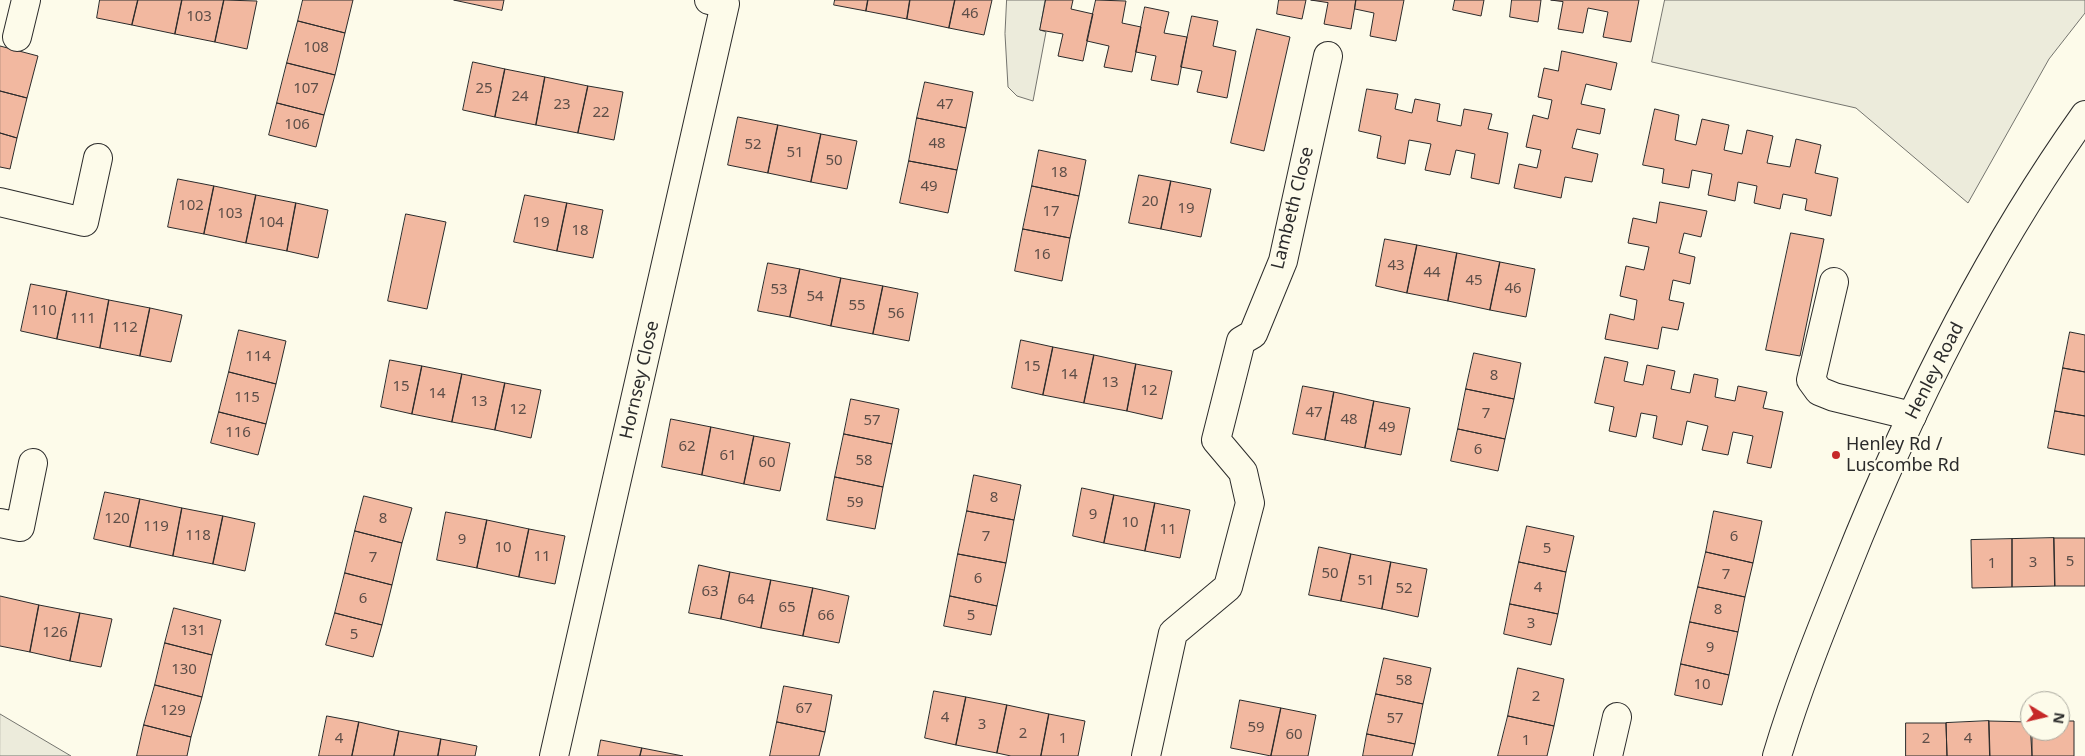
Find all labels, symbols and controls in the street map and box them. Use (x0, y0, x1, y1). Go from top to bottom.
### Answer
house number: 46 (961, 5, 979, 23)
house number: 103 (186, 8, 212, 26)
house number: 108 (303, 39, 329, 57)
house number: 107 (293, 80, 319, 98)
house number: 25 (475, 80, 493, 98)
house number: 24 (511, 88, 529, 106)
house number: 23 (553, 96, 571, 114)
house number: 47 (936, 96, 954, 114)
house number: 22 (592, 104, 610, 122)
house number: 106 (284, 116, 310, 134)
house number: 48 (928, 135, 946, 153)
house number: 52 (744, 136, 762, 154)
house number: 51 (786, 144, 804, 162)
street label: Lambeth Close (1267, 144, 1319, 272)
house number: 50 (825, 152, 843, 170)
house number: 18 (1050, 164, 1068, 182)
house number: 49 (920, 178, 938, 196)
house number: 20 (1141, 193, 1159, 211)
house number: 102 (178, 197, 204, 215)
house number: 19 (1177, 200, 1195, 218)
house number: 17 (1042, 203, 1060, 221)
house number: 103 (217, 205, 243, 223)
house number: 104 (258, 214, 284, 232)
house number: 19 (532, 214, 550, 232)
house number: 18 (571, 222, 589, 240)
house number: 16 (1033, 246, 1051, 264)
house number: 43 (1387, 257, 1405, 275)
house number: 44 (1423, 264, 1441, 282)
house number: 45 (1465, 272, 1483, 290)
house number: 46 (1504, 280, 1522, 298)
house number: 53 (770, 281, 788, 299)
house number: 54 (806, 288, 824, 306)
house number: 55 (848, 297, 866, 315)
house number: 110 (31, 302, 57, 320)
house number: 56 (887, 305, 905, 323)
house number: 111 (70, 310, 96, 328)
house number: 112 (112, 319, 138, 337)
street label: Hornsey Close (616, 319, 664, 441)
street label: Henley Road (1901, 319, 1969, 423)
house number: 114 (245, 348, 271, 366)
house number: 15 (1023, 358, 1041, 376)
house number: 14 (1060, 366, 1078, 384)
house number: 8 (1490, 367, 1498, 385)
house number: 13 (1101, 374, 1119, 392)
house number: 15 (392, 378, 410, 396)
house number: 12 (1140, 382, 1158, 400)
house number: 14 (428, 385, 446, 403)
house number: 115 (234, 389, 260, 407)
house number: 13 (470, 393, 488, 411)
house number: 12 (509, 401, 527, 419)
house number: 47 (1305, 404, 1323, 422)
house number: 7 (1482, 405, 1490, 423)
house number: 48 (1340, 411, 1358, 429)
house number: 57 (863, 412, 881, 430)
house number: 49 (1378, 419, 1396, 437)
house number: 116 (225, 424, 251, 442)
place label: Henley Rd / Luscombe Rd (1846, 434, 1960, 476)
house number: 62 (678, 438, 696, 456)
house number: 6 (1474, 441, 1482, 459)
house number: 61 (719, 447, 737, 465)
marker: Henley Rd / Luscombe Rd (1830, 449, 1842, 461)
house number: 58 (855, 452, 873, 470)
house number: 60 (758, 454, 776, 472)
house number: 8 (990, 489, 998, 507)
house number: 59 (846, 494, 864, 512)
house number: 9 (1089, 506, 1097, 524)
house number: 120 (104, 510, 130, 528)
house number: 8 (379, 510, 387, 528)
house number: 10 (1121, 514, 1139, 532)
house number: 119 (143, 518, 169, 536)
house number: 11 (1159, 521, 1177, 539)
house number: 118 (185, 527, 211, 545)
house number: 7 (982, 528, 990, 546)
house number: 6 (1730, 528, 1738, 546)
house number: 9 (458, 531, 466, 549)
house number: 10 (494, 539, 512, 557)
house number: 5 (1543, 540, 1551, 558)
house number: 11 (533, 548, 551, 566)
house number: 7 (369, 549, 377, 567)
house number: 5 (2066, 553, 2074, 571)
house number: 3 (2029, 554, 2037, 572)
house number: 1 (1988, 555, 1996, 573)
house number: 50 (1321, 565, 1339, 583)
house number: 7 (1722, 566, 1730, 584)
house number: 6 (974, 570, 982, 588)
house number: 51 (1357, 572, 1375, 590)
house number: 4 (1534, 579, 1542, 597)
house number: 52 (1395, 580, 1413, 598)
house number: 63 (701, 583, 719, 601)
house number: 6 (359, 590, 367, 608)
house number: 64 (737, 591, 755, 609)
house number: 65 (778, 599, 796, 617)
house number: 8 (1714, 601, 1722, 619)
house number: 66 (817, 607, 835, 625)
house number: 5 (967, 607, 975, 625)
house number: 3 (1527, 615, 1535, 633)
house number: 131 (180, 622, 206, 640)
house number: 126 (42, 624, 68, 642)
house number: 5 (350, 626, 358, 644)
house number: 9 (1706, 639, 1714, 657)
house number: 130 (171, 661, 197, 679)
house number: 58 (1395, 672, 1413, 690)
house number: 10 (1693, 676, 1711, 694)
house number: 2 (1532, 688, 1540, 706)
north arrow (2020, 691, 2070, 741)
house number: 67 (795, 700, 813, 718)
house number: 129 (160, 702, 186, 720)
house number: 4 (941, 709, 949, 727)
house number: 57 (1386, 710, 1404, 728)
text: N (2049, 711, 2070, 725)
house number: 3 (978, 716, 986, 734)
house number: 59 (1247, 719, 1265, 737)
house number: 2 (1019, 725, 1027, 743)
house number: 60 (1285, 726, 1303, 744)
house number: 4 (335, 730, 343, 748)
house number: 1 (1059, 730, 1067, 748)
house number: 2 (1922, 730, 1930, 748)
house number: 4 (1964, 730, 1972, 748)
house number: 1 (1522, 732, 1530, 750)

